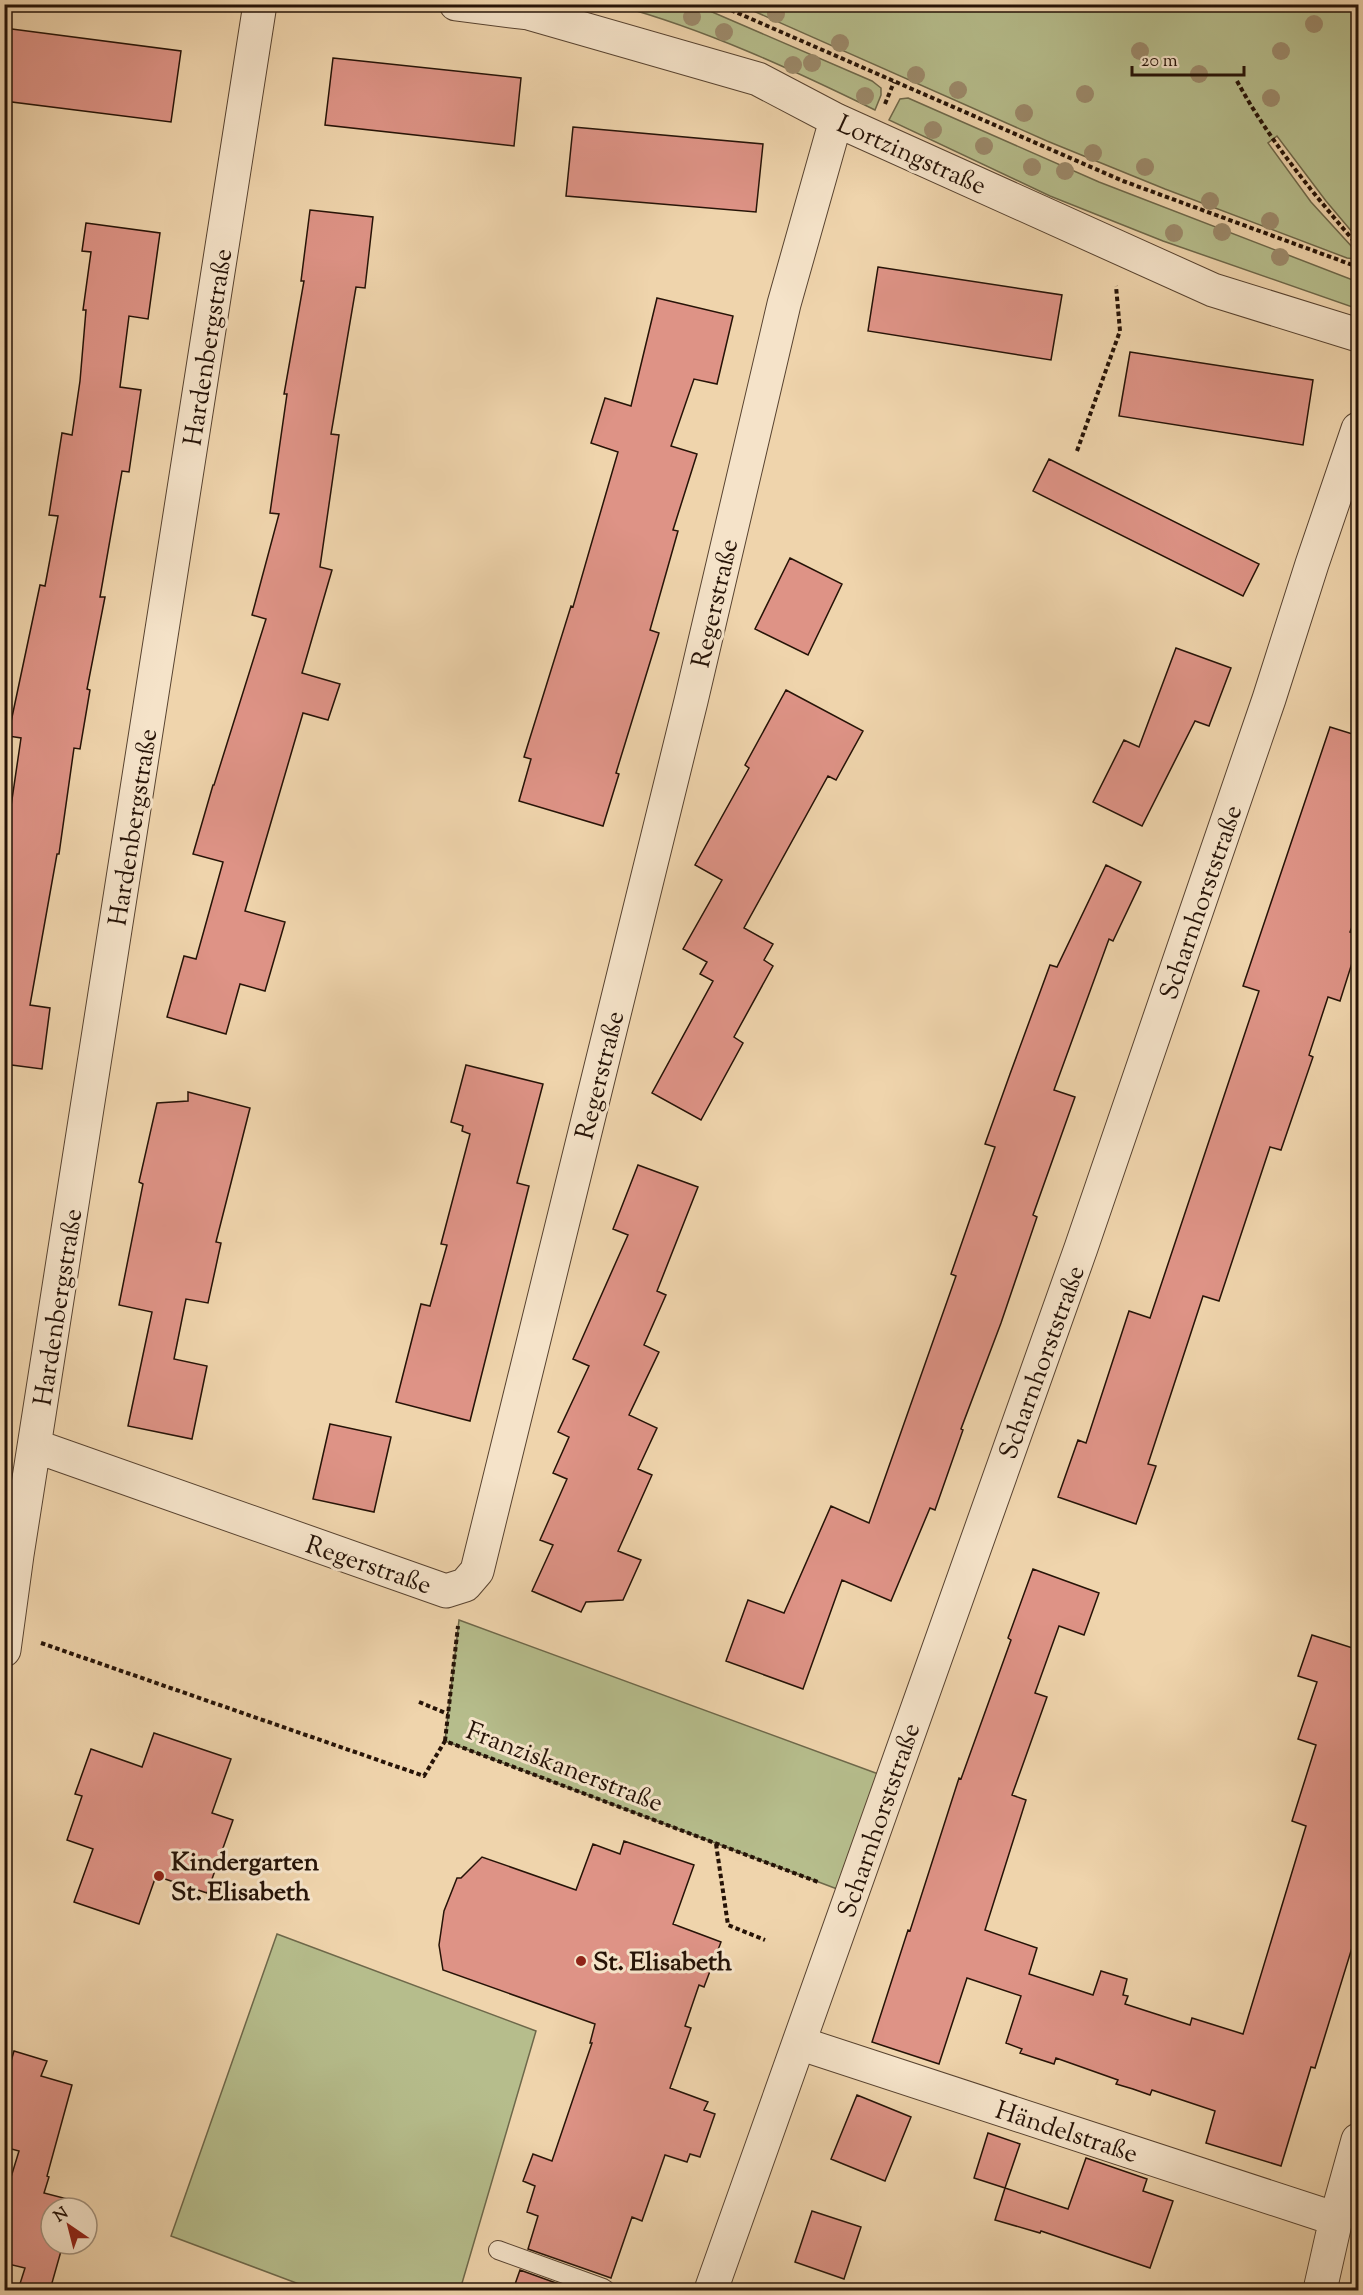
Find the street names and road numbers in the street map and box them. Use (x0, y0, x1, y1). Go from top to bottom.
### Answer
street label: Lortzingstraße (830, 107, 992, 206)
street label: Hardenbergstraße (176, 246, 243, 449)
street label: Regerstraße (684, 536, 749, 672)
street label: Hardenbergstraße (101, 726, 168, 929)
street label: Scharnhorststraße (1152, 800, 1253, 1005)
street label: Regerstraße (568, 1008, 635, 1144)
street label: Hardenbergstraße (26, 1206, 93, 1409)
street label: Scharnhorststraße (991, 1261, 1096, 1465)
street label: Regerstraße (300, 1528, 436, 1605)
street label: Franziskanerstraße (460, 1714, 668, 1823)
street label: Scharnhorststraße (830, 1718, 931, 1923)
street label: Händelstraße (990, 2093, 1142, 2174)

